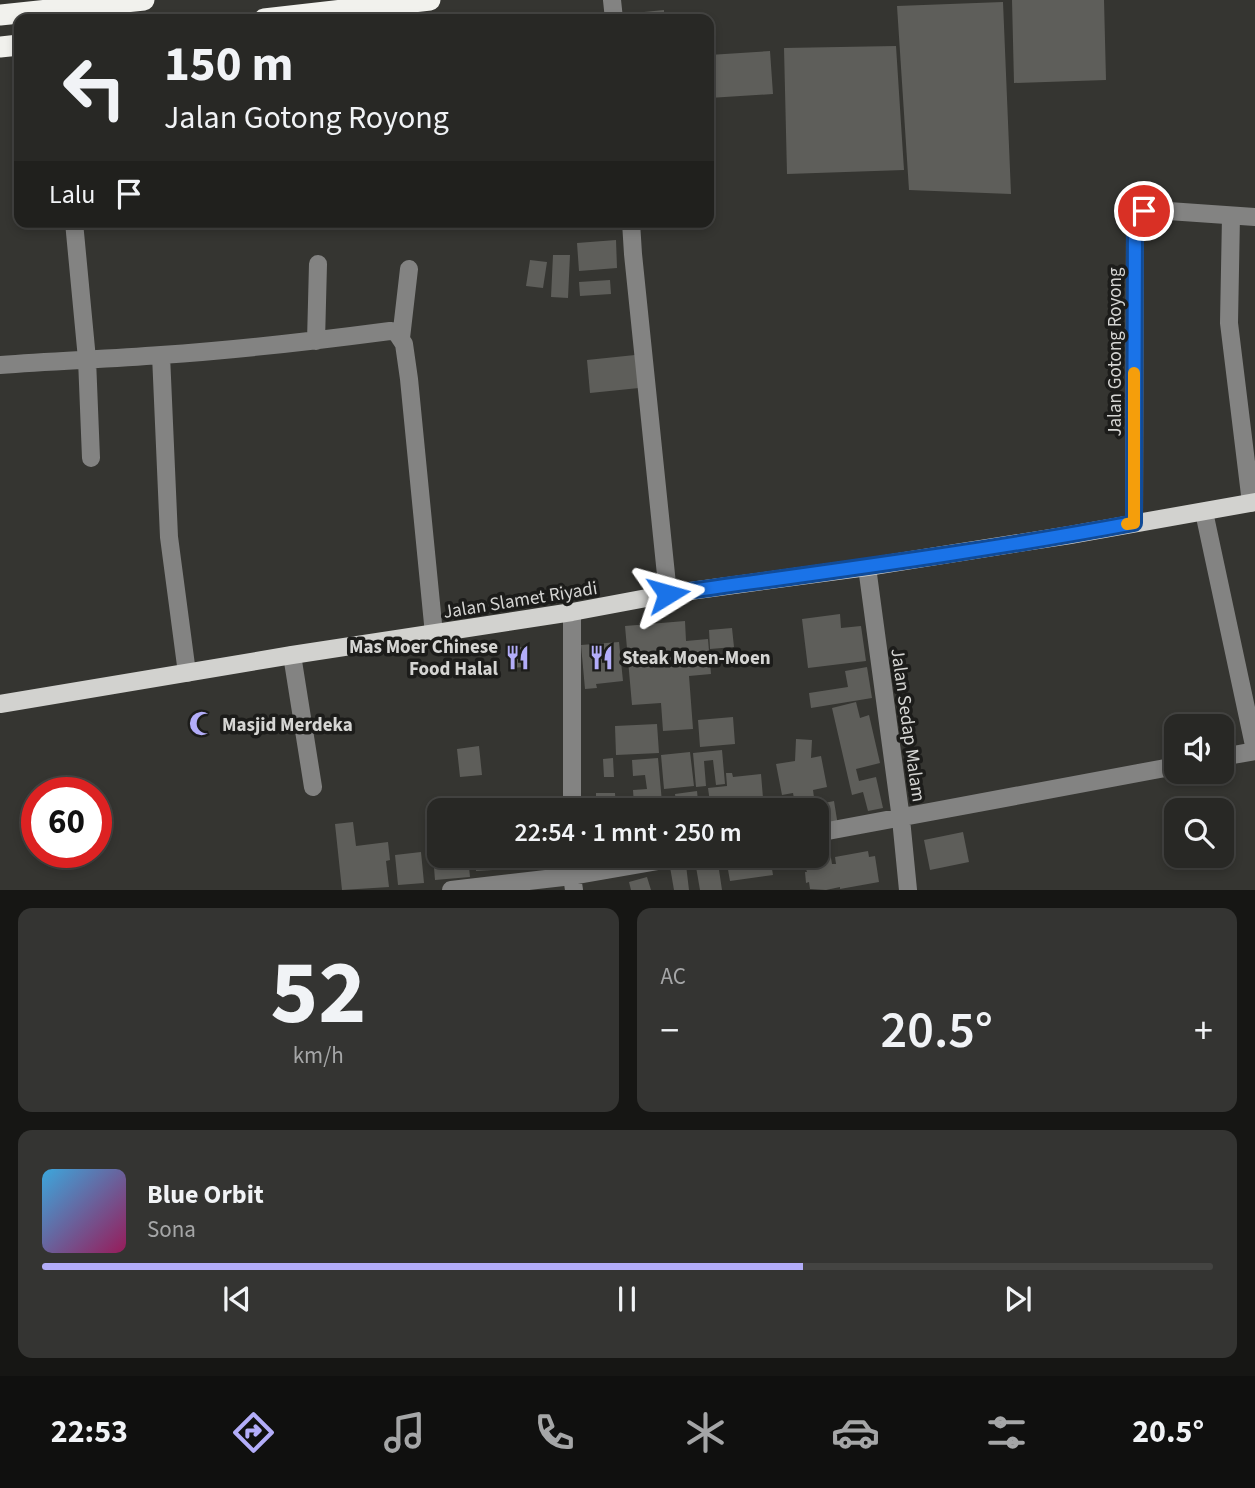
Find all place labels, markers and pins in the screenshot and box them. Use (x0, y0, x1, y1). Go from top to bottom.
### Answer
pin (1114, 181, 1174, 241)
place label: Mas Moer Chinese Food Halal (349, 634, 499, 683)
restaurant icon: Mas Moer Chinese Food Halal (504, 643, 532, 671)
restaurant icon: Steak Moen-Moen (588, 643, 616, 671)
place label: Steak Moen-Moen (622, 645, 771, 672)
mosque icon: Masjid Merdeka (188, 710, 216, 738)
place label: Masjid Merdeka (222, 712, 353, 739)

